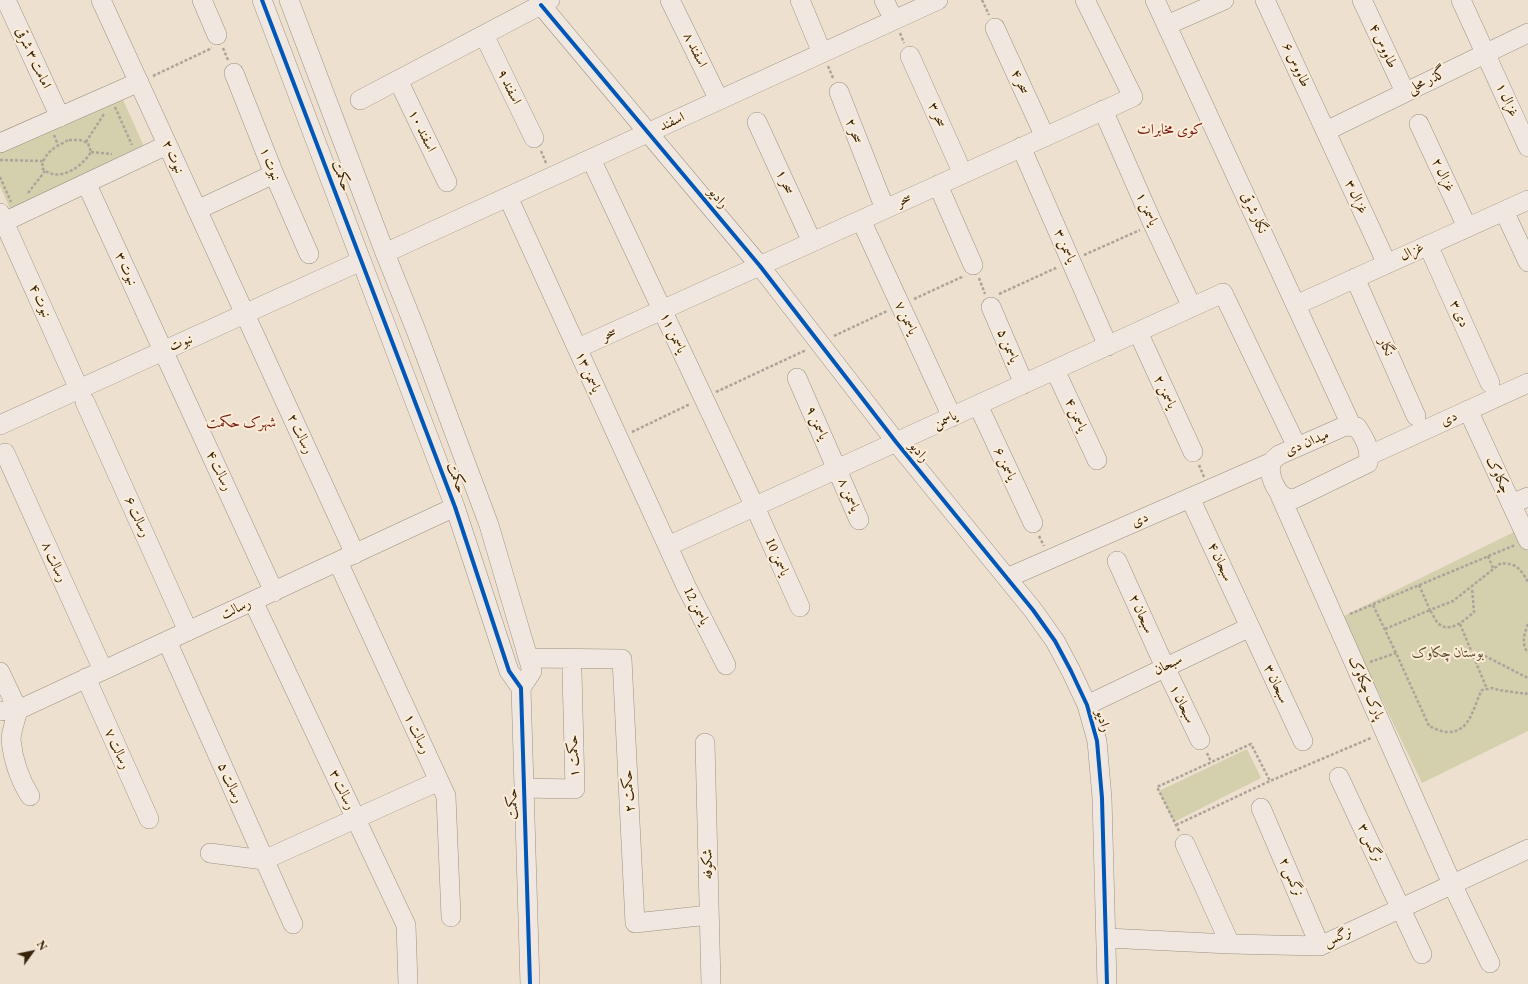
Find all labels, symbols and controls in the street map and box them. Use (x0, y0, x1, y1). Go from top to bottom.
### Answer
street label: طاووس ۴ (1365, 21, 1401, 71)
street label: امامت ۳ شرقی (11, 25, 55, 91)
street label: اسفند ۸ (679, 30, 711, 70)
street label: طاووس ۶ (1278, 40, 1314, 90)
street label: گذر محلی (1405, 64, 1449, 98)
street label: اسفند ۹ (493, 67, 525, 107)
street label: سحر ۴ (1007, 67, 1033, 97)
street label: غزال ۱ (1492, 80, 1522, 120)
street label: سحر ۳ (924, 100, 950, 130)
street label: اسفند ۱۰ (404, 107, 440, 155)
street label: اسفند (657, 109, 687, 135)
street label: سحر ۲ (842, 116, 866, 146)
district label: کوی مخابرات (1137, 121, 1203, 139)
street label: نبوت ۲ (158, 138, 188, 176)
street label: نبوت ۱ (256, 145, 284, 183)
street label: غزال ۲ (1428, 155, 1458, 195)
street label: حکمت (327, 158, 355, 194)
street label: سحر ۱ (772, 167, 798, 197)
street label: غزال ۳ (1341, 177, 1371, 217)
street label: رادیو (704, 184, 732, 212)
street label: سحر (894, 189, 914, 211)
street label: یاسمن ۱ (1132, 189, 1162, 229)
street label: نگار شرقی (1237, 190, 1271, 236)
street label: یاسمن ۳ (1050, 226, 1080, 266)
street label: غزال (1397, 239, 1427, 265)
street label: نبوت ۳ (111, 250, 141, 288)
street label: نبوت ۴ (25, 282, 55, 320)
street label: یاسمن ۷ (891, 298, 921, 338)
street label: دی ۳ (1446, 298, 1472, 330)
street label: یاسمن ۱۱ (656, 310, 690, 356)
street label: سحر (599, 323, 619, 345)
street label: یاسمن ۵ (993, 326, 1023, 366)
street label: نبوت (167, 330, 195, 356)
street label: نگار (1375, 335, 1397, 359)
street label: یاسمن ۱۳ (571, 349, 605, 395)
street label: یاسمن ۲ (1150, 372, 1180, 412)
street label: یاسمن ۴ (1061, 395, 1091, 435)
street label: یاسمن ۹ (802, 403, 832, 443)
street label: یاسمن (931, 407, 959, 433)
street label: دی (1438, 408, 1460, 430)
street label: رسالت ۲ (283, 411, 317, 457)
district label: شهرک حکمت (206, 414, 276, 432)
street label: میدان دی (1282, 426, 1332, 460)
street label: رادیو (905, 438, 933, 466)
street label: یاسمن ۶ (990, 444, 1020, 484)
street label: رسالت ۴ (202, 448, 236, 494)
street label: چکاوک (1482, 454, 1514, 496)
street label: حکمت (442, 460, 470, 496)
street label: یاسمن ۸ (834, 475, 864, 515)
street label: رسالت ۶ (121, 494, 153, 540)
street label: دی (1129, 509, 1151, 531)
street label: یاسمن 10 (761, 535, 793, 579)
street label: رسالت ۸ (38, 539, 70, 585)
street label: سبحان ۴ (1204, 540, 1236, 584)
street label: یاسمن 12 (679, 584, 713, 628)
street label: سبحان ۲ (1125, 592, 1157, 636)
street label: رسالت (218, 595, 254, 623)
park label: بوستان چکاوک (1412, 645, 1484, 661)
street label: سبحان (1151, 651, 1185, 679)
street label: پارک چکاوک (1345, 654, 1387, 722)
street label: سبحان ۳ (1260, 662, 1292, 706)
street label: سبحان ۱ (1165, 682, 1199, 726)
street label: رادیو (1092, 708, 1114, 734)
street label: رسالت ۱ (400, 711, 434, 757)
street label: رسالت ۷ (101, 726, 133, 772)
street label: حکمت ۱ (565, 734, 583, 778)
street label: رسالت ۵ (214, 760, 246, 806)
street label: رسالت ۳ (325, 767, 359, 813)
street label: حکمت ۲ (619, 769, 639, 813)
street label: حکمت (504, 788, 522, 820)
street label: نرگس ۳ (1354, 821, 1386, 865)
street label: شکوفه (699, 849, 717, 879)
street label: نرگس ۲ (1275, 855, 1307, 899)
street label: نرگس (1321, 923, 1355, 951)
north arrow (12, 932, 52, 972)
text: N (34, 938, 50, 953)

